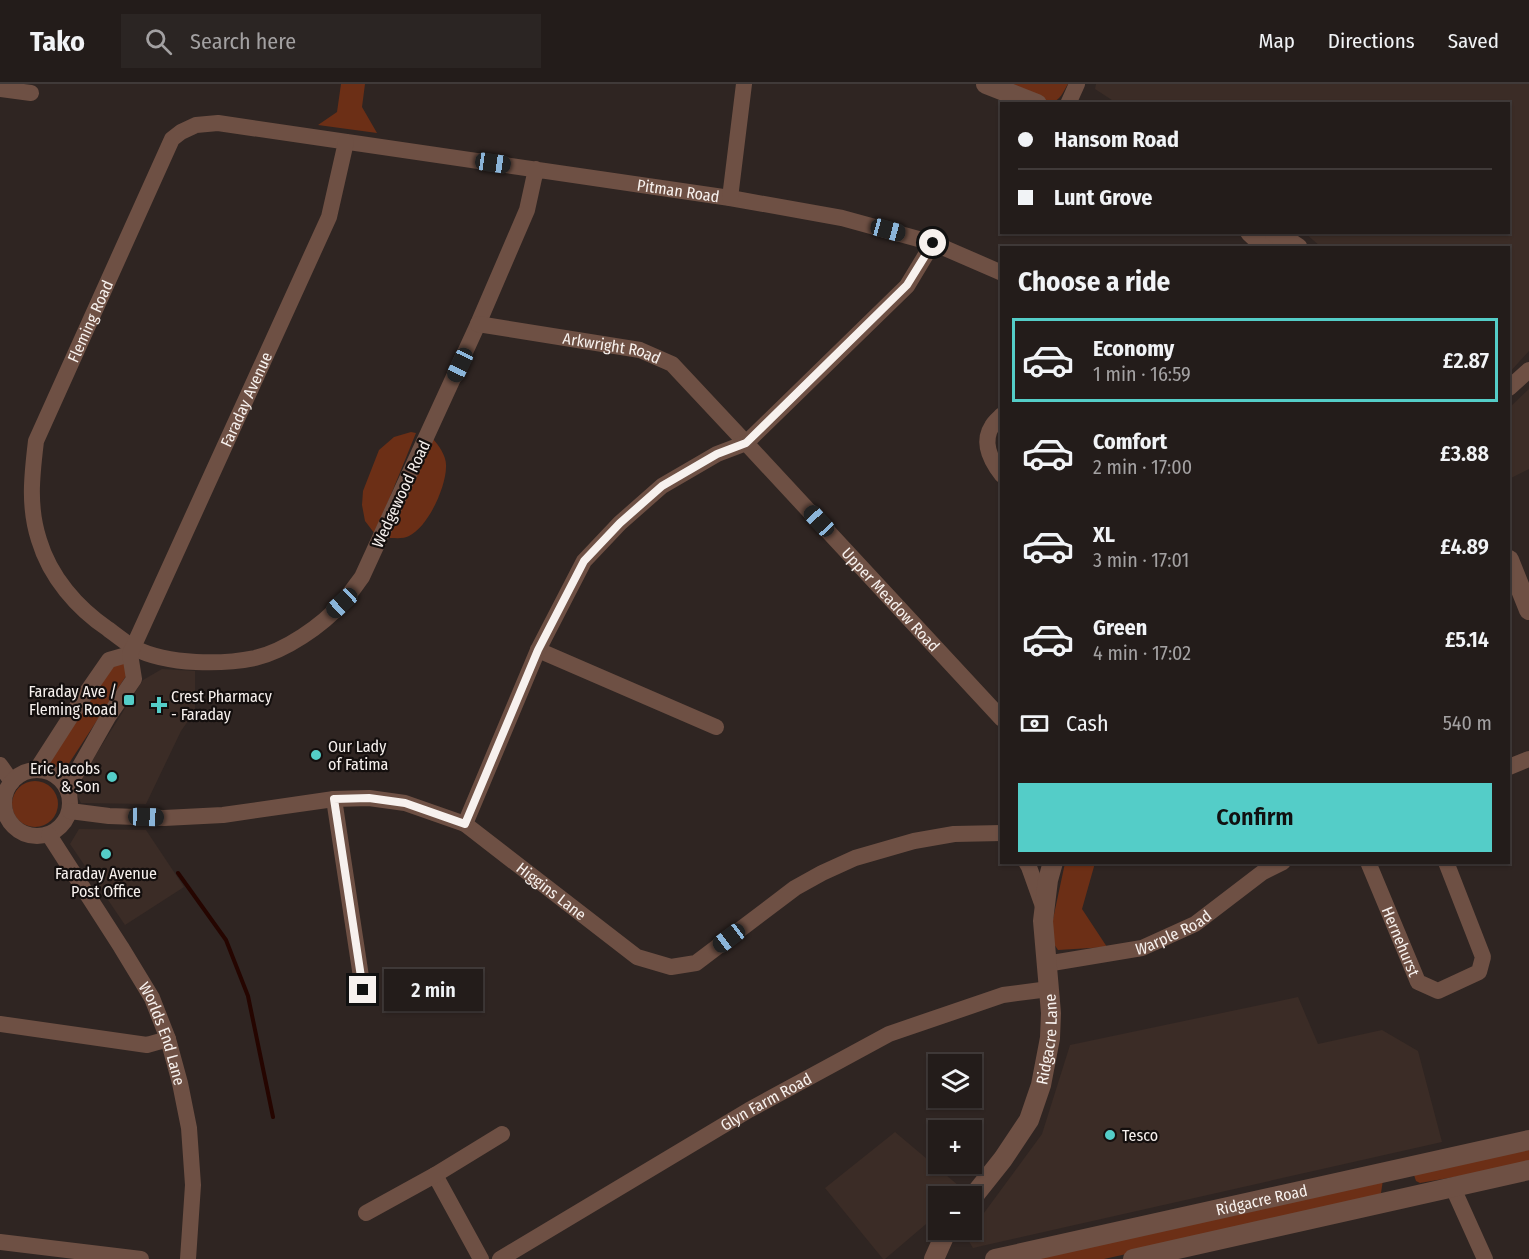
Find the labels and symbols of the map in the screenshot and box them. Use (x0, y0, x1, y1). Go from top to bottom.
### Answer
car (474, 152, 512, 174)
street label: Pitman Road (636, 175, 721, 206)
car (868, 217, 908, 243)
route start (919, 229, 946, 256)
street label: Fleming Road (63, 277, 117, 365)
street label: Arkwright Road (562, 328, 664, 367)
car (444, 345, 476, 385)
street label: Faraday Avenue (216, 349, 276, 450)
street label: Wedgewood Road (368, 437, 434, 551)
car (800, 502, 838, 540)
street label: Upper Meadow Road (838, 543, 944, 655)
car (323, 584, 361, 622)
place label: Faraday Ave / Fleming Road (28, 682, 117, 719)
place label: Crest Pharmacy - Faraday (171, 687, 273, 724)
marker: Faraday Ave / Fleming Road (122, 693, 136, 707)
marker: Crest Pharmacy - Faraday (152, 698, 166, 712)
place label: Our Lady of Fatima (328, 737, 389, 774)
marker: Our Lady of Fatima (309, 748, 323, 762)
place label: Eric Jacobs & Son (30, 759, 100, 796)
marker: Eric Jacobs & Son (105, 770, 119, 784)
car (128, 807, 164, 827)
marker: Faraday Avenue Post Office (99, 847, 113, 861)
street label: Higgins Lane (513, 858, 590, 924)
place label: Faraday Avenue Post Office (55, 864, 157, 901)
street label: Hernehurst (1378, 904, 1424, 980)
street label: Warple Road (1134, 906, 1215, 958)
car (709, 920, 749, 956)
callout: 2 min (384, 969, 483, 1011)
route end (349, 976, 376, 1003)
street label: Worlds End Lane (135, 978, 190, 1087)
street label: Ridgacre Lane (1032, 993, 1061, 1086)
street label: Glyn Farm Road (717, 1068, 815, 1135)
place label: Tesco (1122, 1126, 1158, 1145)
marker: Tesco (1103, 1128, 1117, 1142)
street label: Ridgacre Road (1214, 1180, 1309, 1219)

